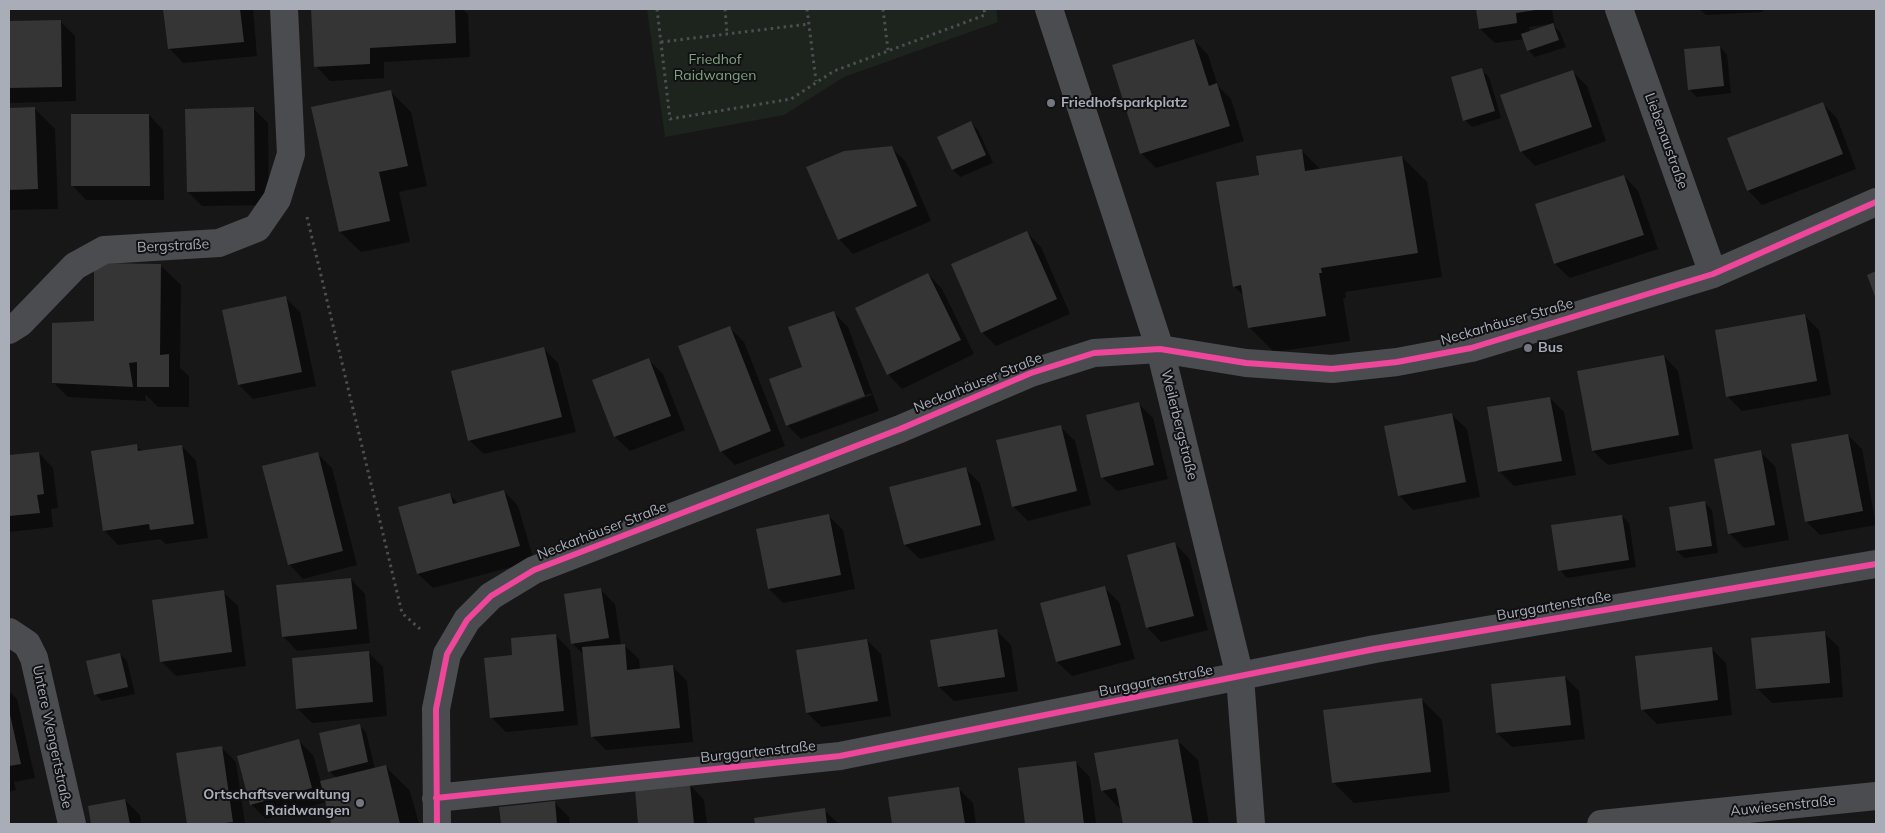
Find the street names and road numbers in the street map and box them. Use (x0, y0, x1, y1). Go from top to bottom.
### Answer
street label: Liebenaustraße (1641, 91, 1691, 191)
street label: Bergstraße (136, 236, 210, 256)
street label: Neckarhäuser Straße (1439, 295, 1575, 349)
street label: Neckarhäuser Straße (911, 350, 1045, 416)
street label: Weilerbergstraße (1157, 368, 1201, 482)
street label: Neckarhäuser Straße (535, 499, 669, 563)
street label: Burggartenstraße (1496, 588, 1612, 624)
street label: Burggartenstraße (1098, 662, 1214, 700)
street label: Untere Wengertstraße (29, 664, 75, 810)
street label: Burggartenstraße (700, 738, 816, 766)
street label: Auwiesenstraße (1729, 792, 1837, 820)

